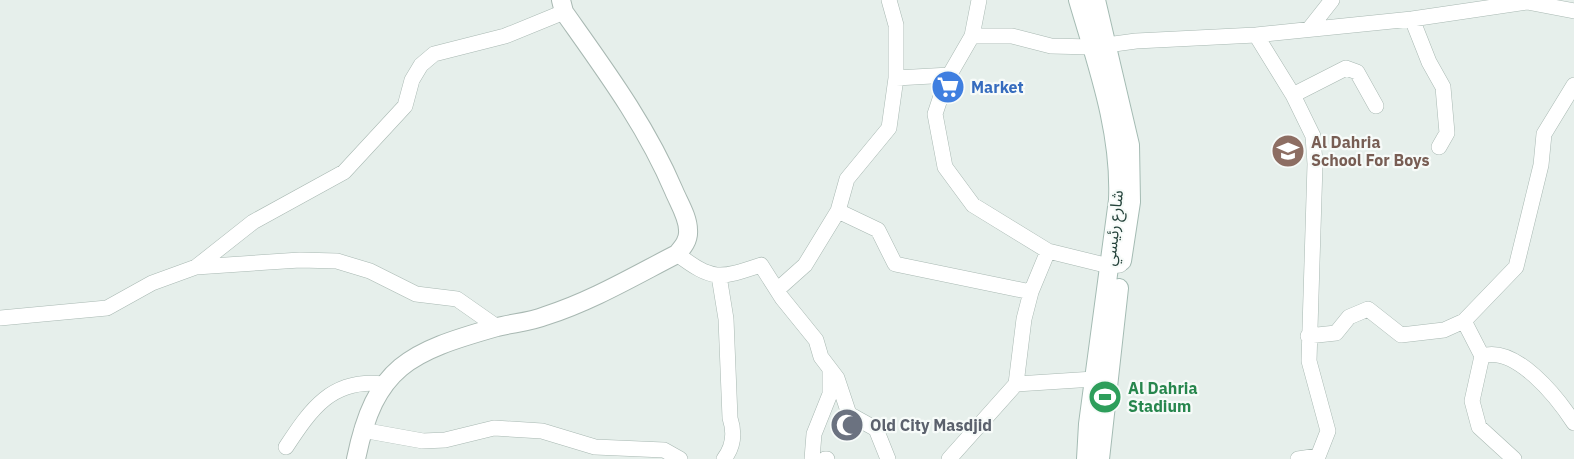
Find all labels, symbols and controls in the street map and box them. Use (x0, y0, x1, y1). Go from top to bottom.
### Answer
supermarket icon: Market (930, 69, 966, 105)
place label: Market (971, 77, 1024, 97)
place label: Al Dahria School For Boys (1311, 132, 1430, 170)
school or university icon: Al Dahria School For Boys (1270, 133, 1306, 169)
street label: شارع رئيسي (1099, 189, 1130, 267)
place label: Al Dahria Stadium (1128, 378, 1198, 416)
sports icon: Al Dahria Stadium (1087, 379, 1123, 415)
mosque icon: Old City Masdjid (829, 407, 865, 443)
place label: Old City Masdjid (870, 415, 992, 435)

